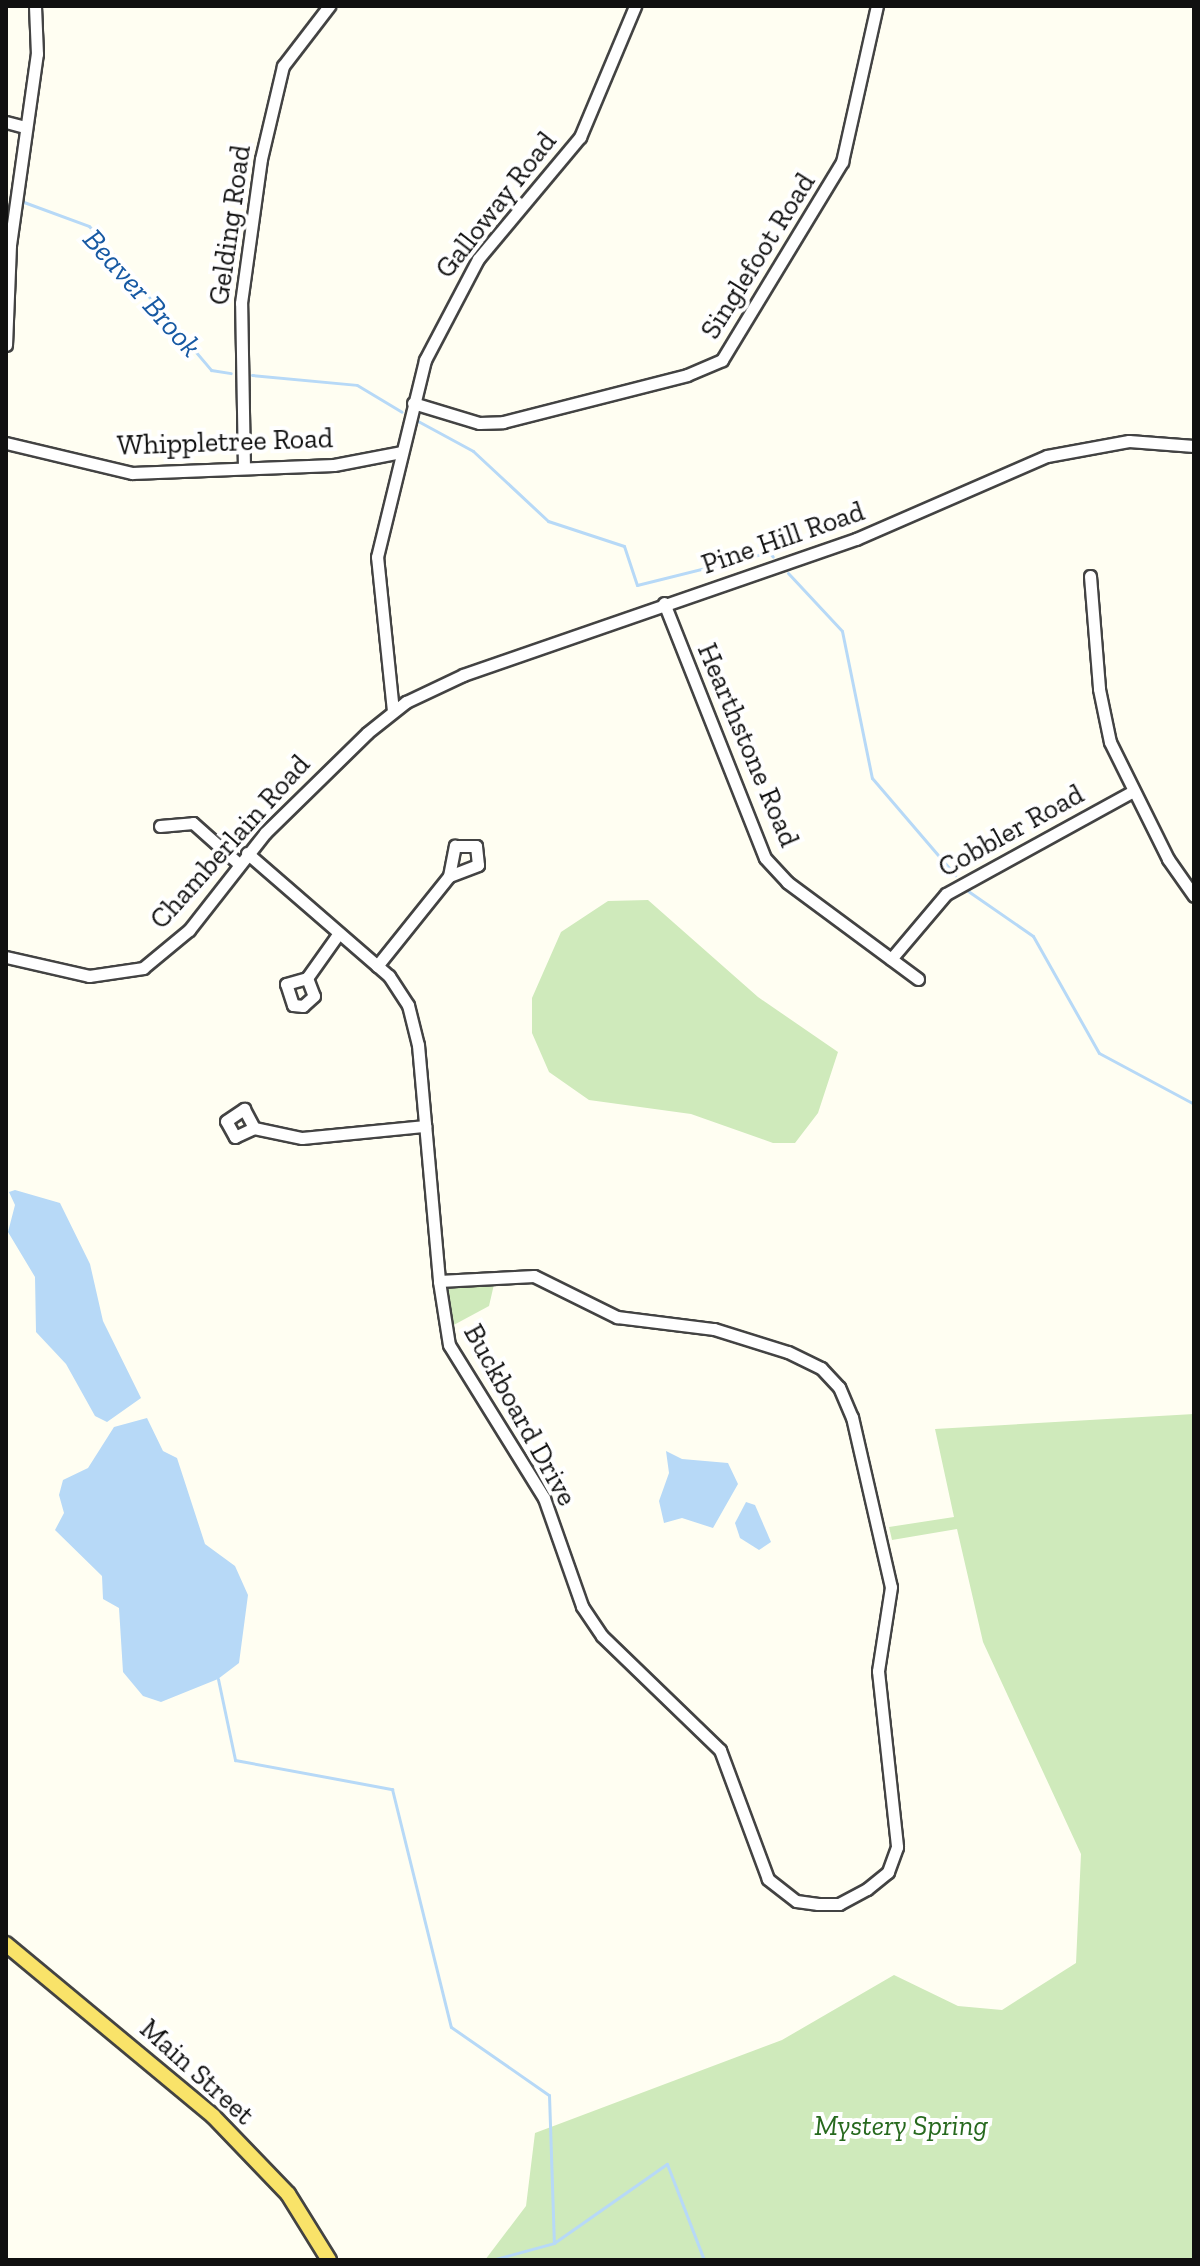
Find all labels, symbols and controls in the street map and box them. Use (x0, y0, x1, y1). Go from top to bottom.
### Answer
street label: Galloway Road (428, 125, 564, 285)
street label: Gelding Road (202, 143, 258, 307)
street label: Singlefoot Road (694, 167, 822, 345)
water label: Beaver Brook (75, 222, 209, 364)
street label: Whippletree Road (116, 421, 334, 463)
street label: Pine Hill Road (697, 494, 869, 582)
street label: Hearthstone Road (690, 638, 806, 852)
street label: Chamberlain Road (143, 748, 317, 936)
street label: Cobbler Road (932, 777, 1090, 885)
street label: Buckboard Drive (456, 1318, 584, 1512)
street label: Main Street (133, 2012, 261, 2132)
park label: Mystery Spring (814, 2109, 988, 2143)

